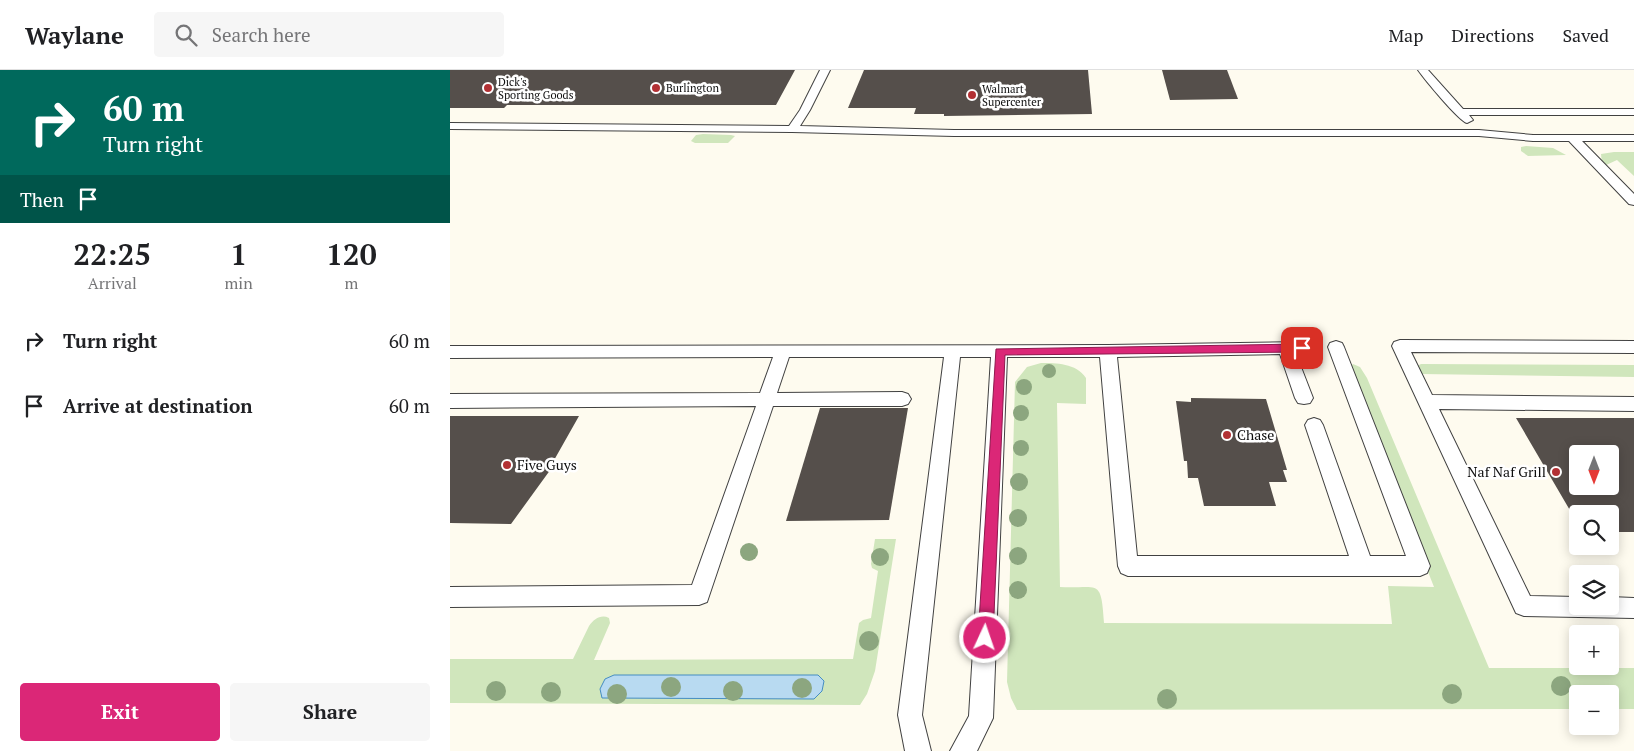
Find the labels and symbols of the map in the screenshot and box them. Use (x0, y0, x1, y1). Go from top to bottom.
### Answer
place label: Dick's Sporting Goods (498, 75, 574, 102)
place label: Burlington (666, 81, 719, 95)
marker: Dick's Sporting Goods (482, 82, 494, 94)
marker: Burlington (650, 82, 662, 94)
place label: Walmart Supercenter (982, 82, 1042, 109)
marker: Walmart Supercenter (966, 89, 978, 101)
pin (1281, 327, 1323, 369)
place label: Chase (1237, 425, 1274, 444)
marker: Chase (1221, 429, 1233, 441)
north arrow (1569, 445, 1619, 495)
place label: Five Guys (517, 455, 577, 474)
marker: Five Guys (501, 459, 513, 471)
place label: Naf Naf Grill (1467, 462, 1546, 481)
marker: Naf Naf Grill (1550, 466, 1562, 478)
position arrow (958, 611, 1010, 663)

